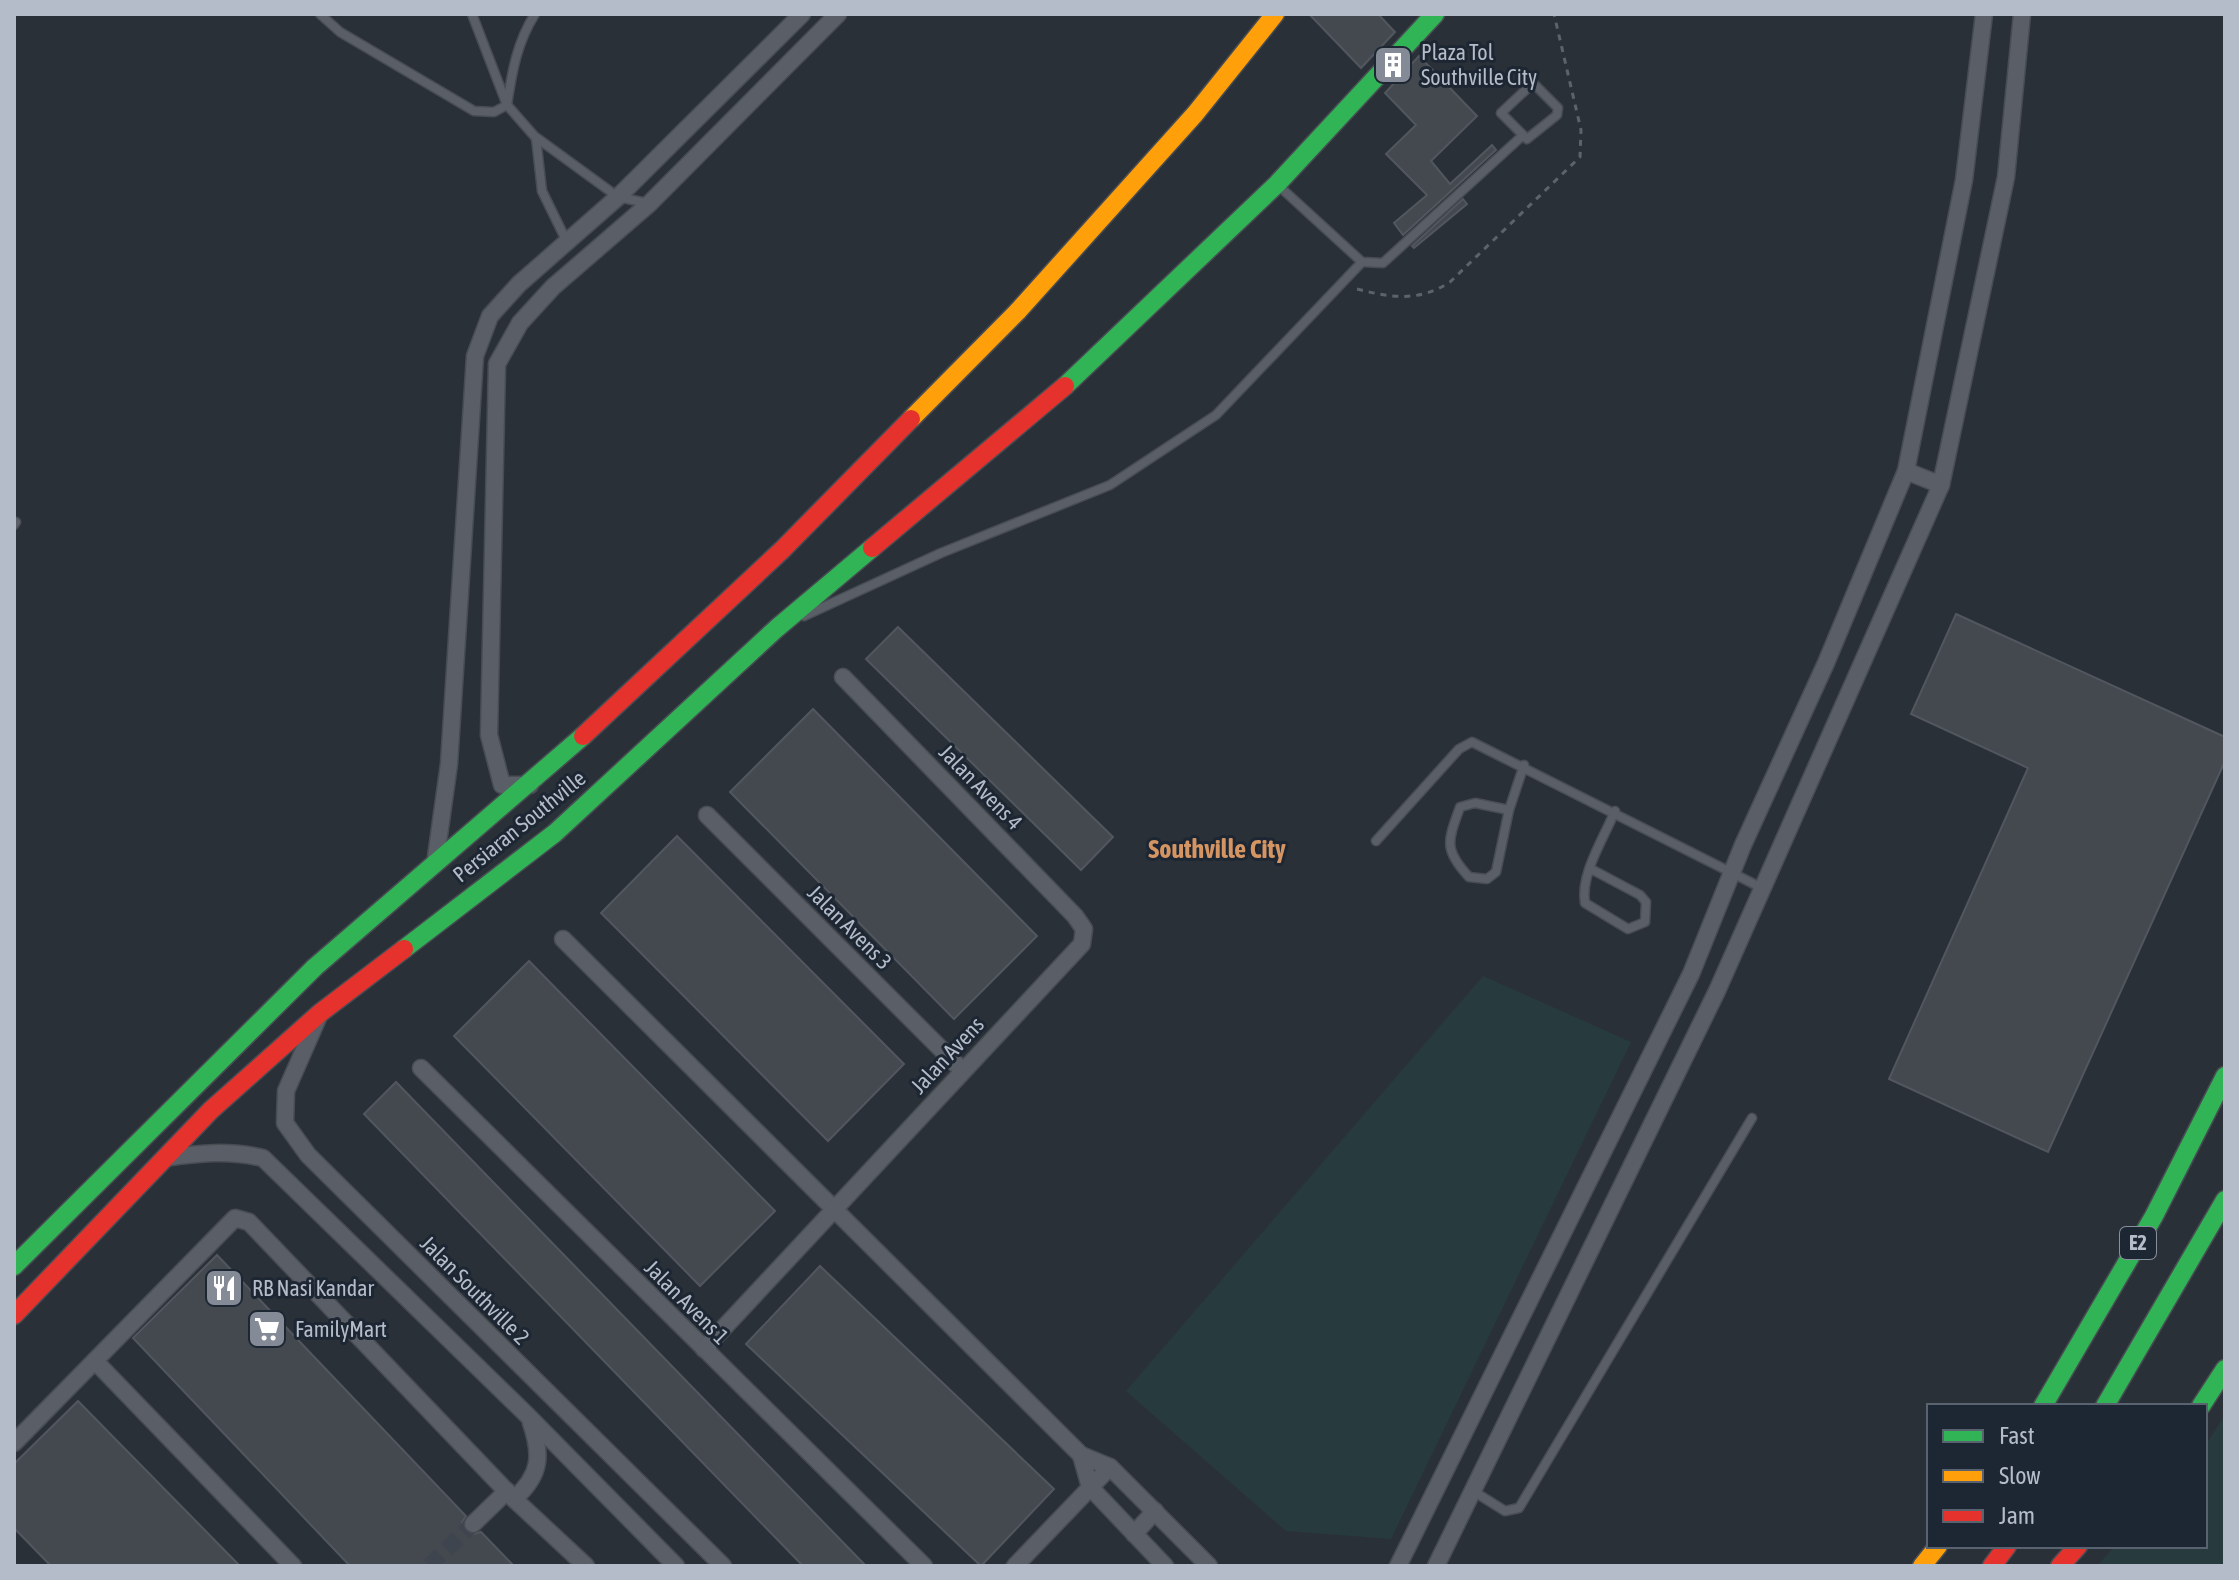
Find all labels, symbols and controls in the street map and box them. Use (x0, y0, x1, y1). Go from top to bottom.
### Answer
place label: Plaza Tol Southville City (1421, 39, 1537, 90)
building icon: Plaza Tol Southville City (1372, 44, 1414, 86)
street label: Jalan Avens 4 (934, 739, 1028, 835)
street label: Persiaran Southville (448, 765, 590, 887)
district label: Southville City (1148, 834, 1286, 864)
street label: Jalan Avens 3 (802, 879, 898, 975)
street label: Jalan Avens (905, 1011, 989, 1099)
road number: E2 (2120, 1227, 2156, 1259)
street label: Jalan Southville 2 (415, 1230, 535, 1350)
street label: Jalan Avens 1 (639, 1254, 735, 1350)
restaurant icon: RB Nasi Kandar (203, 1267, 245, 1309)
place label: RB Nasi Kandar (252, 1275, 374, 1301)
supermarket icon: FamilyMart (246, 1308, 288, 1350)
place label: FamilyMart (295, 1316, 387, 1342)
legend (1927, 1404, 2207, 1548)
text: Fast (1999, 1422, 2035, 1449)
text: Slow (1999, 1462, 2041, 1489)
text: Jam (1999, 1502, 2035, 1529)

